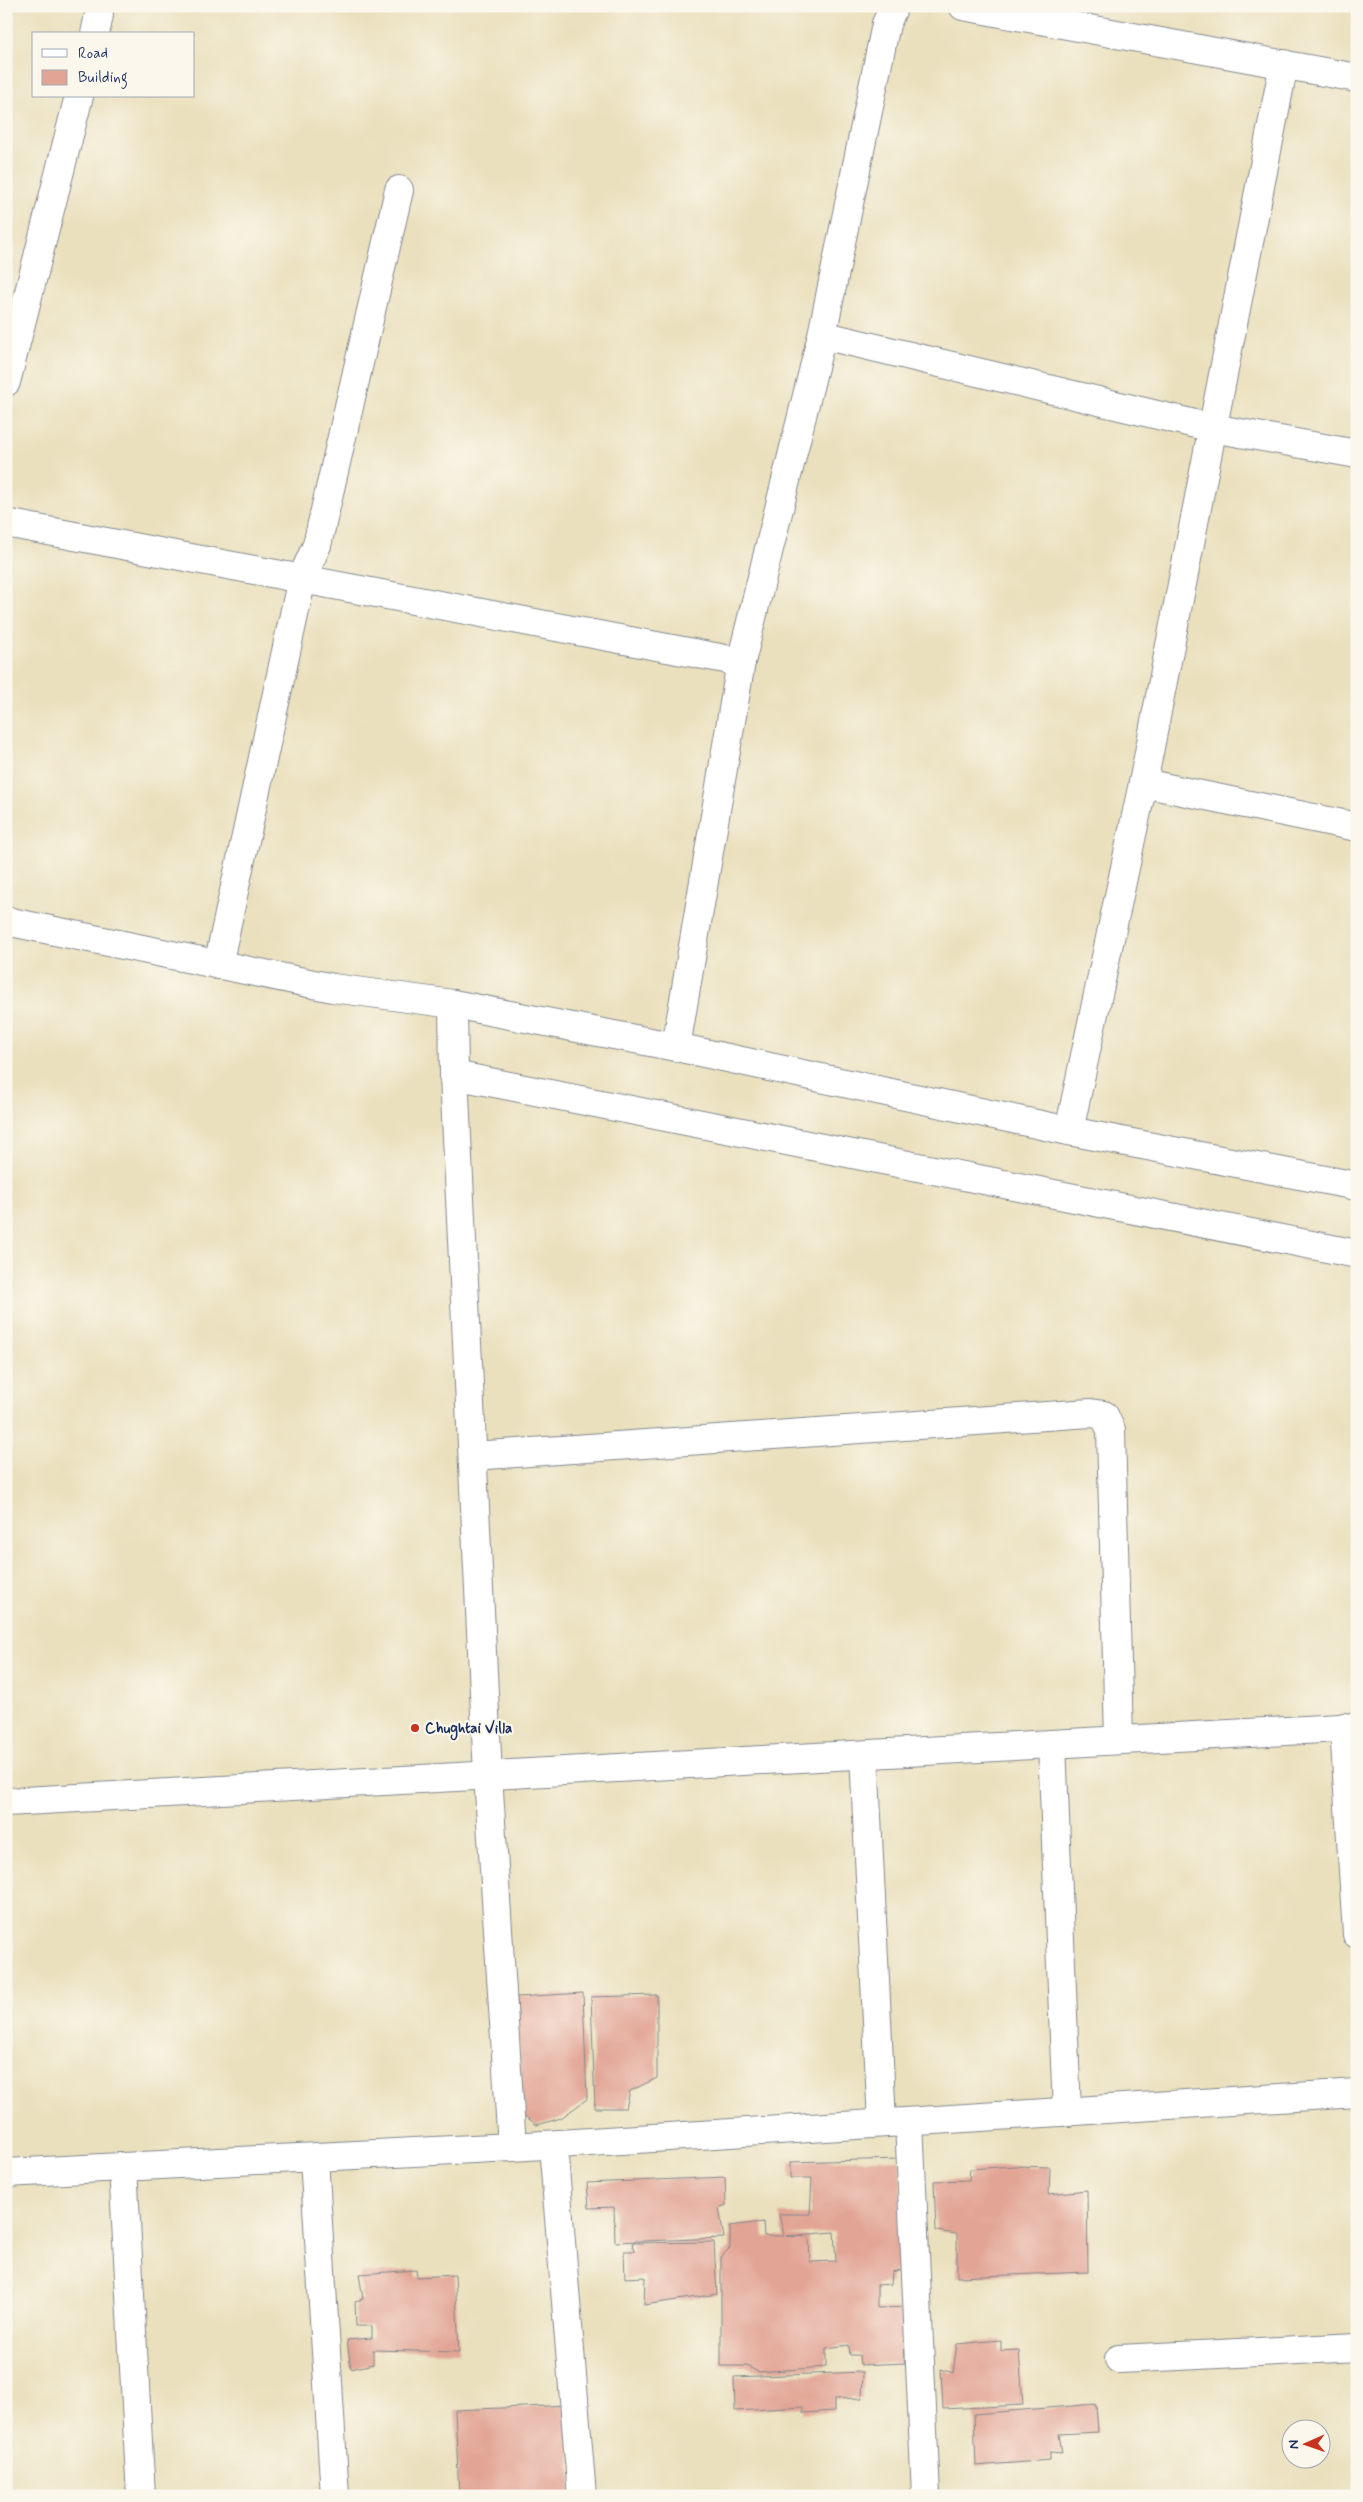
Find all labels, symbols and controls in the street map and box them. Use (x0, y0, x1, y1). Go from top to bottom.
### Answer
legend (32, 32, 195, 98)
text: Road (78, 44, 108, 64)
text: Building (78, 68, 128, 89)
place label: Chughtai Villa (425, 1719, 512, 1741)
marker: Chughtai Villa (409, 1722, 421, 1734)
north arrow (1280, 2420, 1330, 2470)
text: N (1285, 2439, 1303, 2449)

